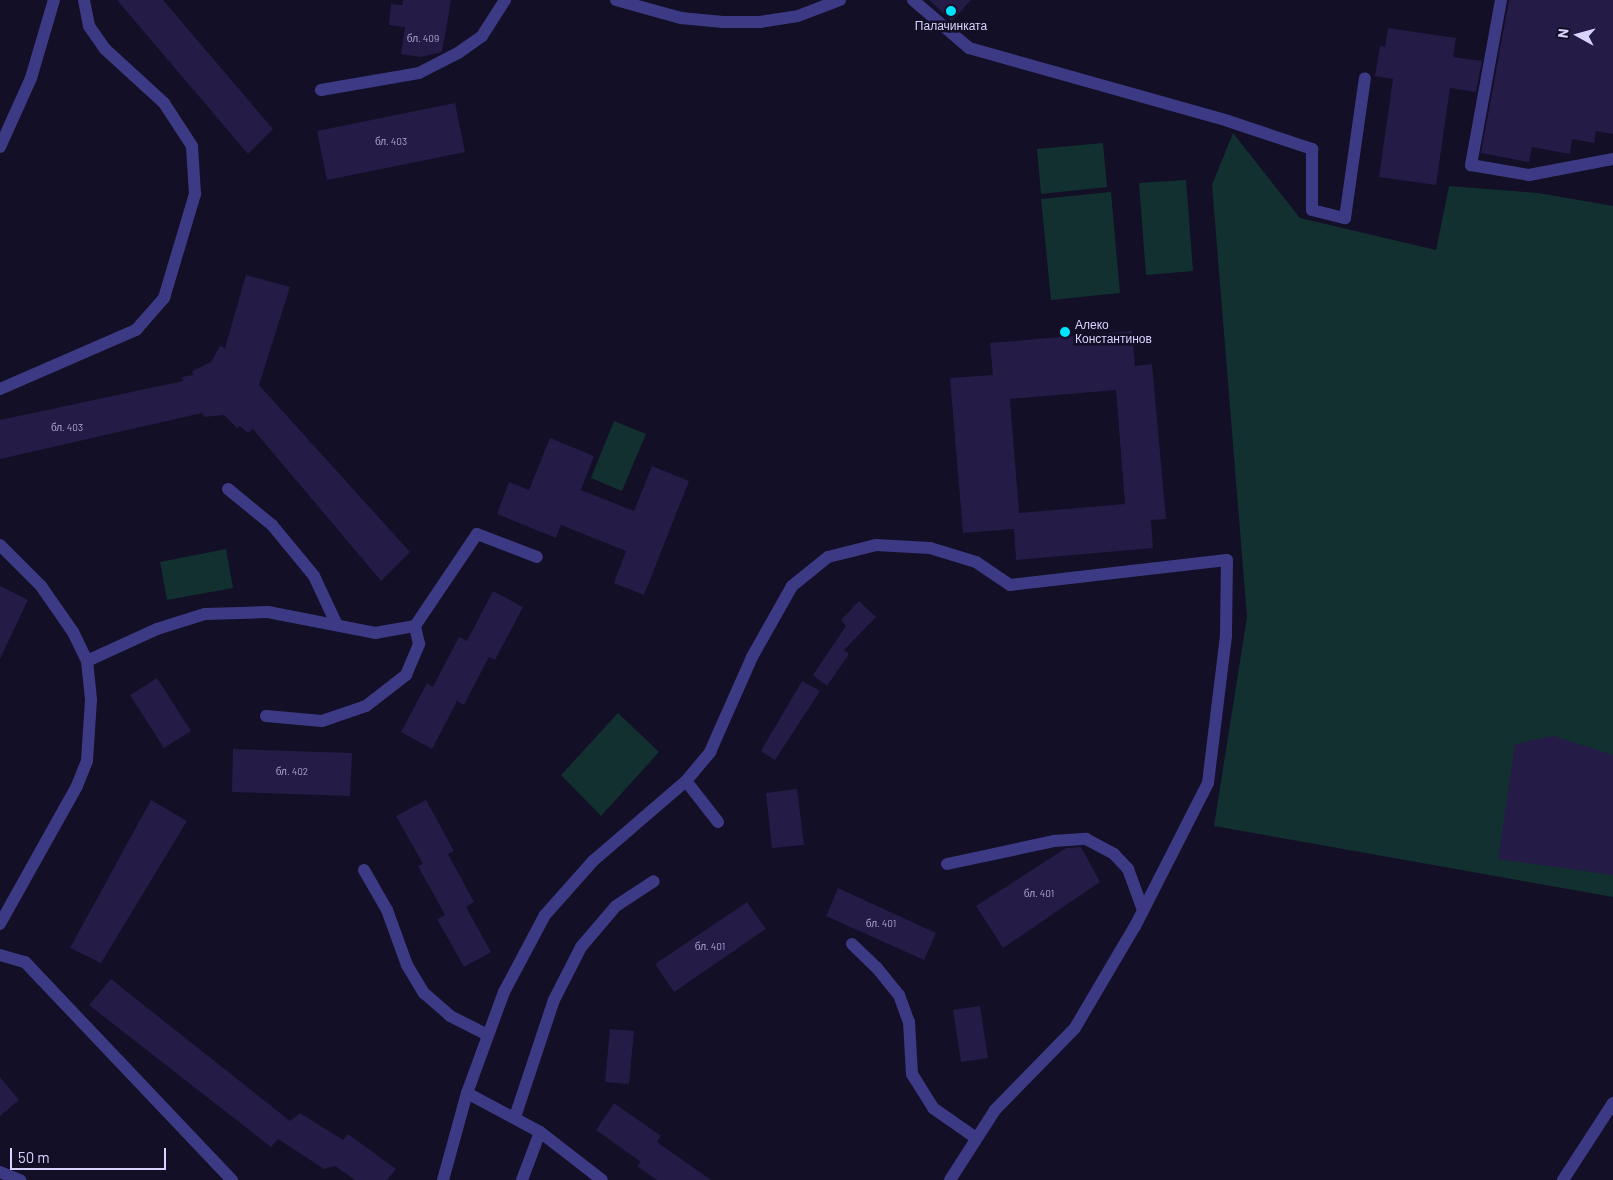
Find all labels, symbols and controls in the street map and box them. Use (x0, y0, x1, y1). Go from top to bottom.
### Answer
marker: Палачинката (945, 5, 957, 17)
north arrow (1553, 10, 1603, 60)
place label: Палачинката (915, 19, 987, 33)
text: N (1554, 27, 1572, 39)
house number: бл. 409 (407, 33, 439, 45)
house number: бл. 403 (375, 136, 407, 148)
place label: Алеко Константинов (1075, 318, 1152, 346)
marker: Алеко Константинов (1059, 326, 1071, 338)
house number: бл. 403 (51, 422, 83, 434)
house number: бл. 402 (276, 766, 308, 778)
house number: бл. 401 (1024, 888, 1054, 900)
house number: бл. 401 (866, 918, 896, 930)
house number: бл. 401 (695, 941, 725, 953)
scale bar (12, 1138, 169, 1170)
text: 50 m (18, 1148, 50, 1166)

